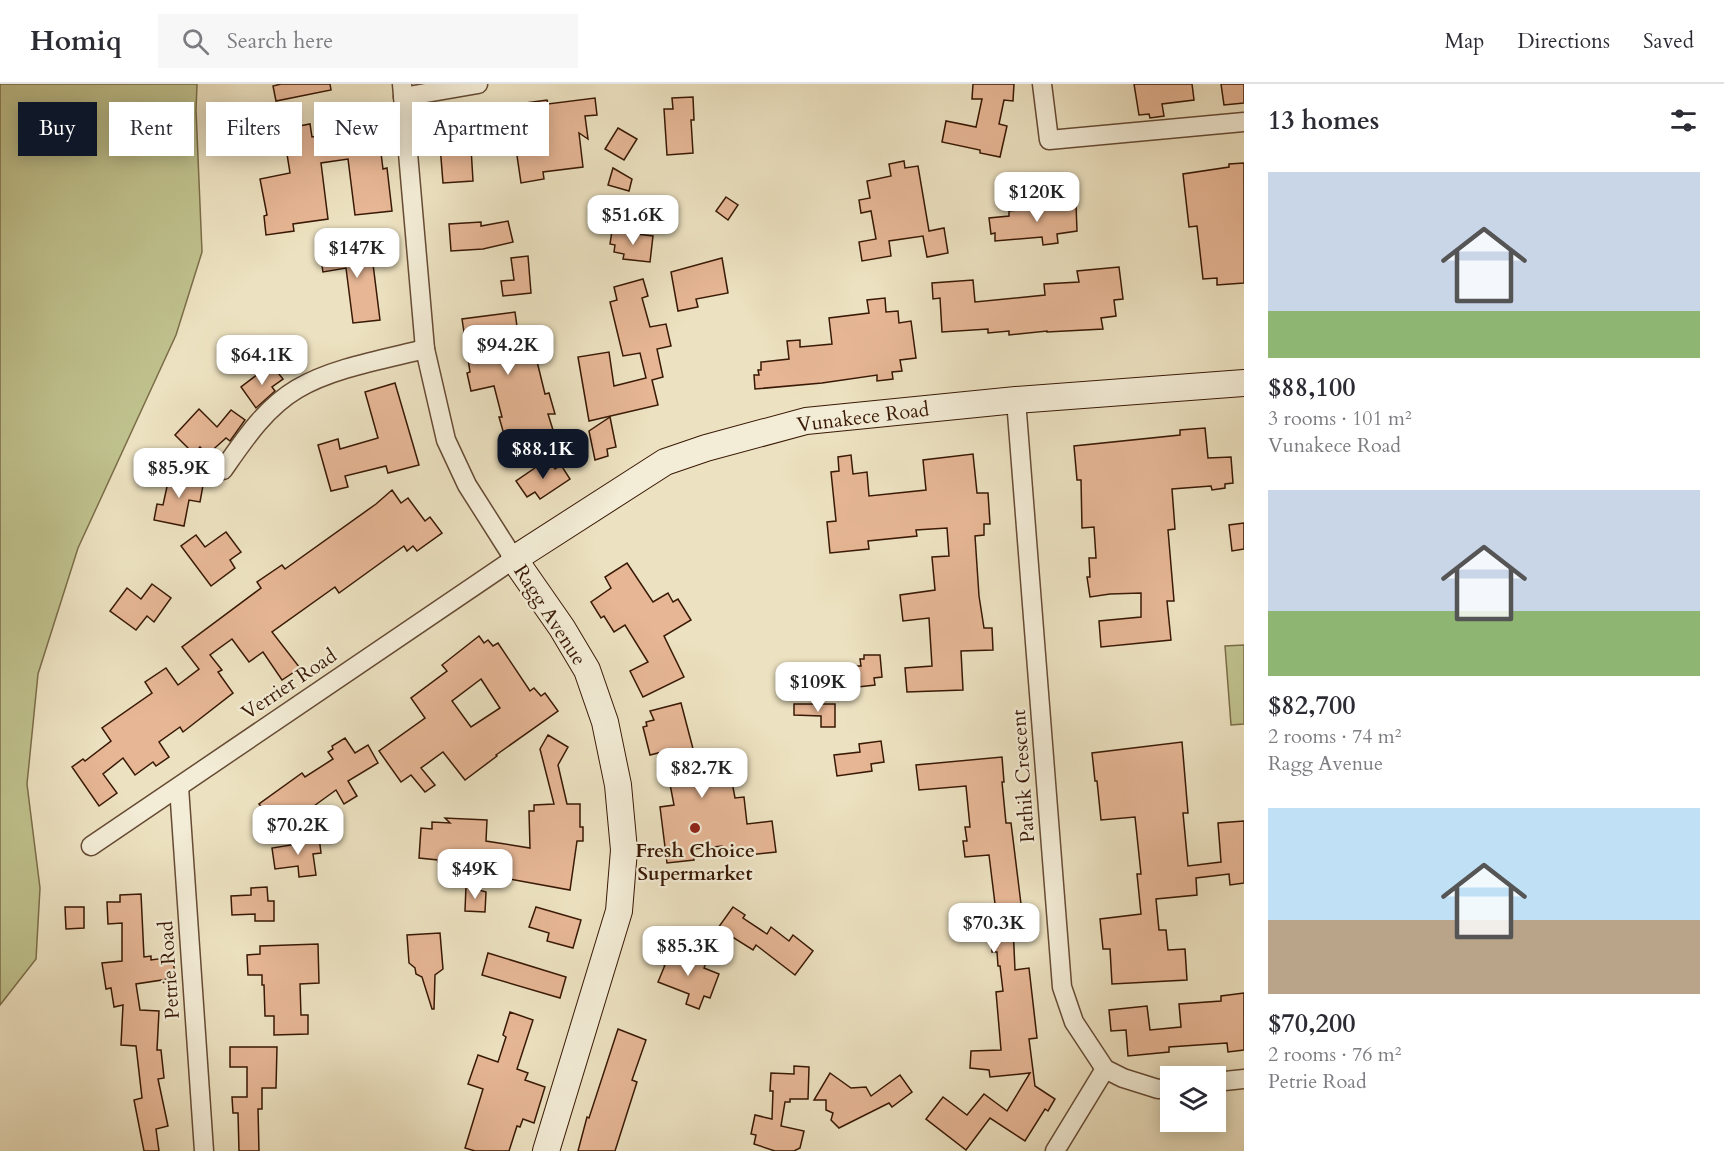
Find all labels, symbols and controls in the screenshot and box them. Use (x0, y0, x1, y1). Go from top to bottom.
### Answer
search box (158, 14, 578, 68)
text: Homiq (30, 22, 122, 60)
icon: search (179, 25, 212, 58)
text: Search here (227, 26, 333, 56)
text: Map (1444, 27, 1484, 56)
text: Directions (1517, 27, 1610, 56)
text: Saved (1643, 27, 1694, 56)
chip: Buy (18, 102, 97, 156)
chip: Rent (109, 102, 194, 156)
chip: Filters (206, 102, 302, 156)
chip: New (314, 102, 400, 156)
chip: Apartment (412, 102, 549, 156)
text: 13 homes (1268, 103, 1379, 138)
icon: filters (1667, 104, 1700, 137)
pin: $120K (995, 172, 1079, 223)
text: $120K (1008, 178, 1066, 205)
pin: $51.6K (584, 195, 682, 246)
text: $51.6K (602, 201, 664, 228)
icon: home (1430, 211, 1538, 319)
pin: $147K (315, 228, 399, 279)
text: $147K (328, 234, 386, 261)
pin: $94.2K (459, 325, 557, 376)
text: $94.2K (477, 331, 539, 358)
pin: $64.1K (213, 335, 311, 386)
text: $64.1K (231, 341, 293, 368)
text: $88,100 (1268, 370, 1356, 405)
street label: Vunakece Road (795, 395, 931, 439)
text: 3 rooms · 101 m² (1268, 405, 1412, 432)
pin: $88.1K (494, 429, 592, 480)
text: Vunakece Road (1268, 432, 1401, 459)
text: $88.1K (512, 435, 574, 462)
pin: $85.9K (130, 448, 228, 499)
text: $85.9K (148, 454, 210, 481)
icon: home (1430, 529, 1538, 637)
street label: Ragg Avenue (507, 559, 593, 671)
street label: Verrier Road (236, 642, 342, 726)
pin: $109K (776, 662, 860, 713)
text: $109K (789, 668, 847, 695)
text: $82,700 (1268, 688, 1356, 723)
street label: Pathik Crescent (1005, 708, 1041, 844)
text: 2 rooms · 74 m² (1268, 723, 1401, 750)
pin: $82.7K (653, 748, 751, 799)
text: Ragg Avenue (1268, 750, 1383, 777)
text: $82.7K (671, 754, 733, 781)
pin: $70.2K (249, 805, 347, 856)
text: $70.2K (267, 811, 329, 838)
marker: Fresh Choice Supermarket (688, 821, 702, 835)
place label: Fresh Choice Supermarket (635, 837, 755, 887)
icon: home (1430, 847, 1538, 955)
pin: $49K (439, 849, 511, 900)
text: $49K (452, 855, 498, 882)
pin: $70.3K (945, 903, 1043, 954)
text: $70.3K (963, 909, 1025, 936)
street label: Petrie Road (152, 920, 186, 1020)
pin: $85.3K (639, 926, 737, 977)
text: $85.3K (657, 932, 719, 959)
text: $70,200 (1268, 1006, 1356, 1041)
text: 2 rooms · 76 m² (1268, 1041, 1401, 1068)
map controls (1160, 1066, 1226, 1132)
button: layers (1160, 1066, 1226, 1132)
text: Petrie Road (1268, 1068, 1367, 1095)

